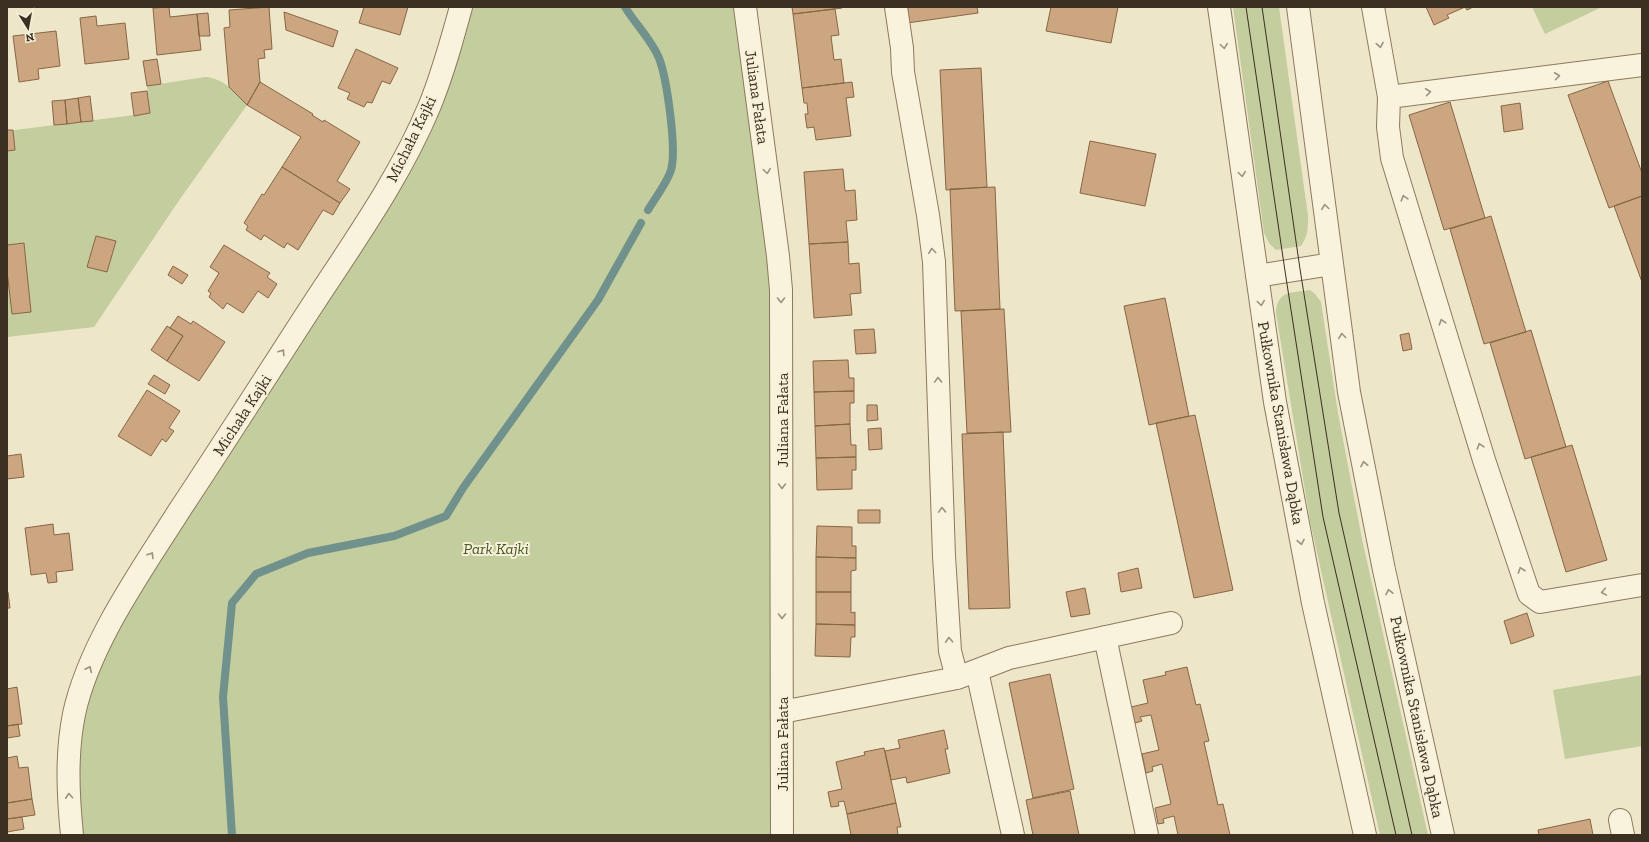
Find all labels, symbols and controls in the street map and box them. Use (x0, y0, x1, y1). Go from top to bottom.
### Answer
north arrow (8, 8, 48, 48)
text: N (24, 30, 35, 45)
one-way arrow (1375, 42, 1384, 49)
one-way arrow (1219, 43, 1228, 49)
street label: Juliana Fałata (741, 49, 773, 146)
one-way arrow (1554, 72, 1560, 81)
one-way arrow (1425, 88, 1431, 97)
street label: Michała Kajki (382, 92, 440, 185)
one-way arrow (762, 167, 771, 174)
one-way arrow (1237, 171, 1246, 177)
one-way arrow (1400, 194, 1409, 201)
one-way arrow (1321, 204, 1330, 210)
one-way arrow (928, 248, 937, 254)
one-way arrow (777, 297, 785, 303)
one-way arrow (1256, 300, 1265, 306)
one-way arrow (1438, 319, 1447, 326)
street label: Pułkownika Stanisława Dąbka (1254, 320, 1308, 526)
one-way arrow (1338, 333, 1347, 339)
one-way arrow (277, 349, 285, 356)
street label: Michała Kajki (209, 370, 276, 459)
street label: Juliana Fałata (773, 372, 792, 468)
one-way arrow (933, 377, 942, 383)
one-way arrow (1476, 443, 1485, 450)
one-way arrow (1360, 461, 1368, 468)
one-way arrow (778, 483, 786, 489)
one-way arrow (938, 507, 947, 513)
one-way arrow (1296, 538, 1305, 545)
park label: Park Kajki (463, 539, 529, 558)
one-way arrow (147, 552, 154, 559)
one-way arrow (1517, 566, 1526, 573)
one-way arrow (1600, 587, 1607, 596)
one-way arrow (1386, 589, 1394, 595)
one-way arrow (778, 613, 786, 619)
street label: Pułkownika Stanisława Dąbka (1386, 614, 1448, 820)
one-way arrow (945, 637, 953, 643)
one-way arrow (84, 666, 92, 673)
street label: Juliana Fałata (773, 696, 792, 792)
one-way arrow (65, 793, 74, 799)

